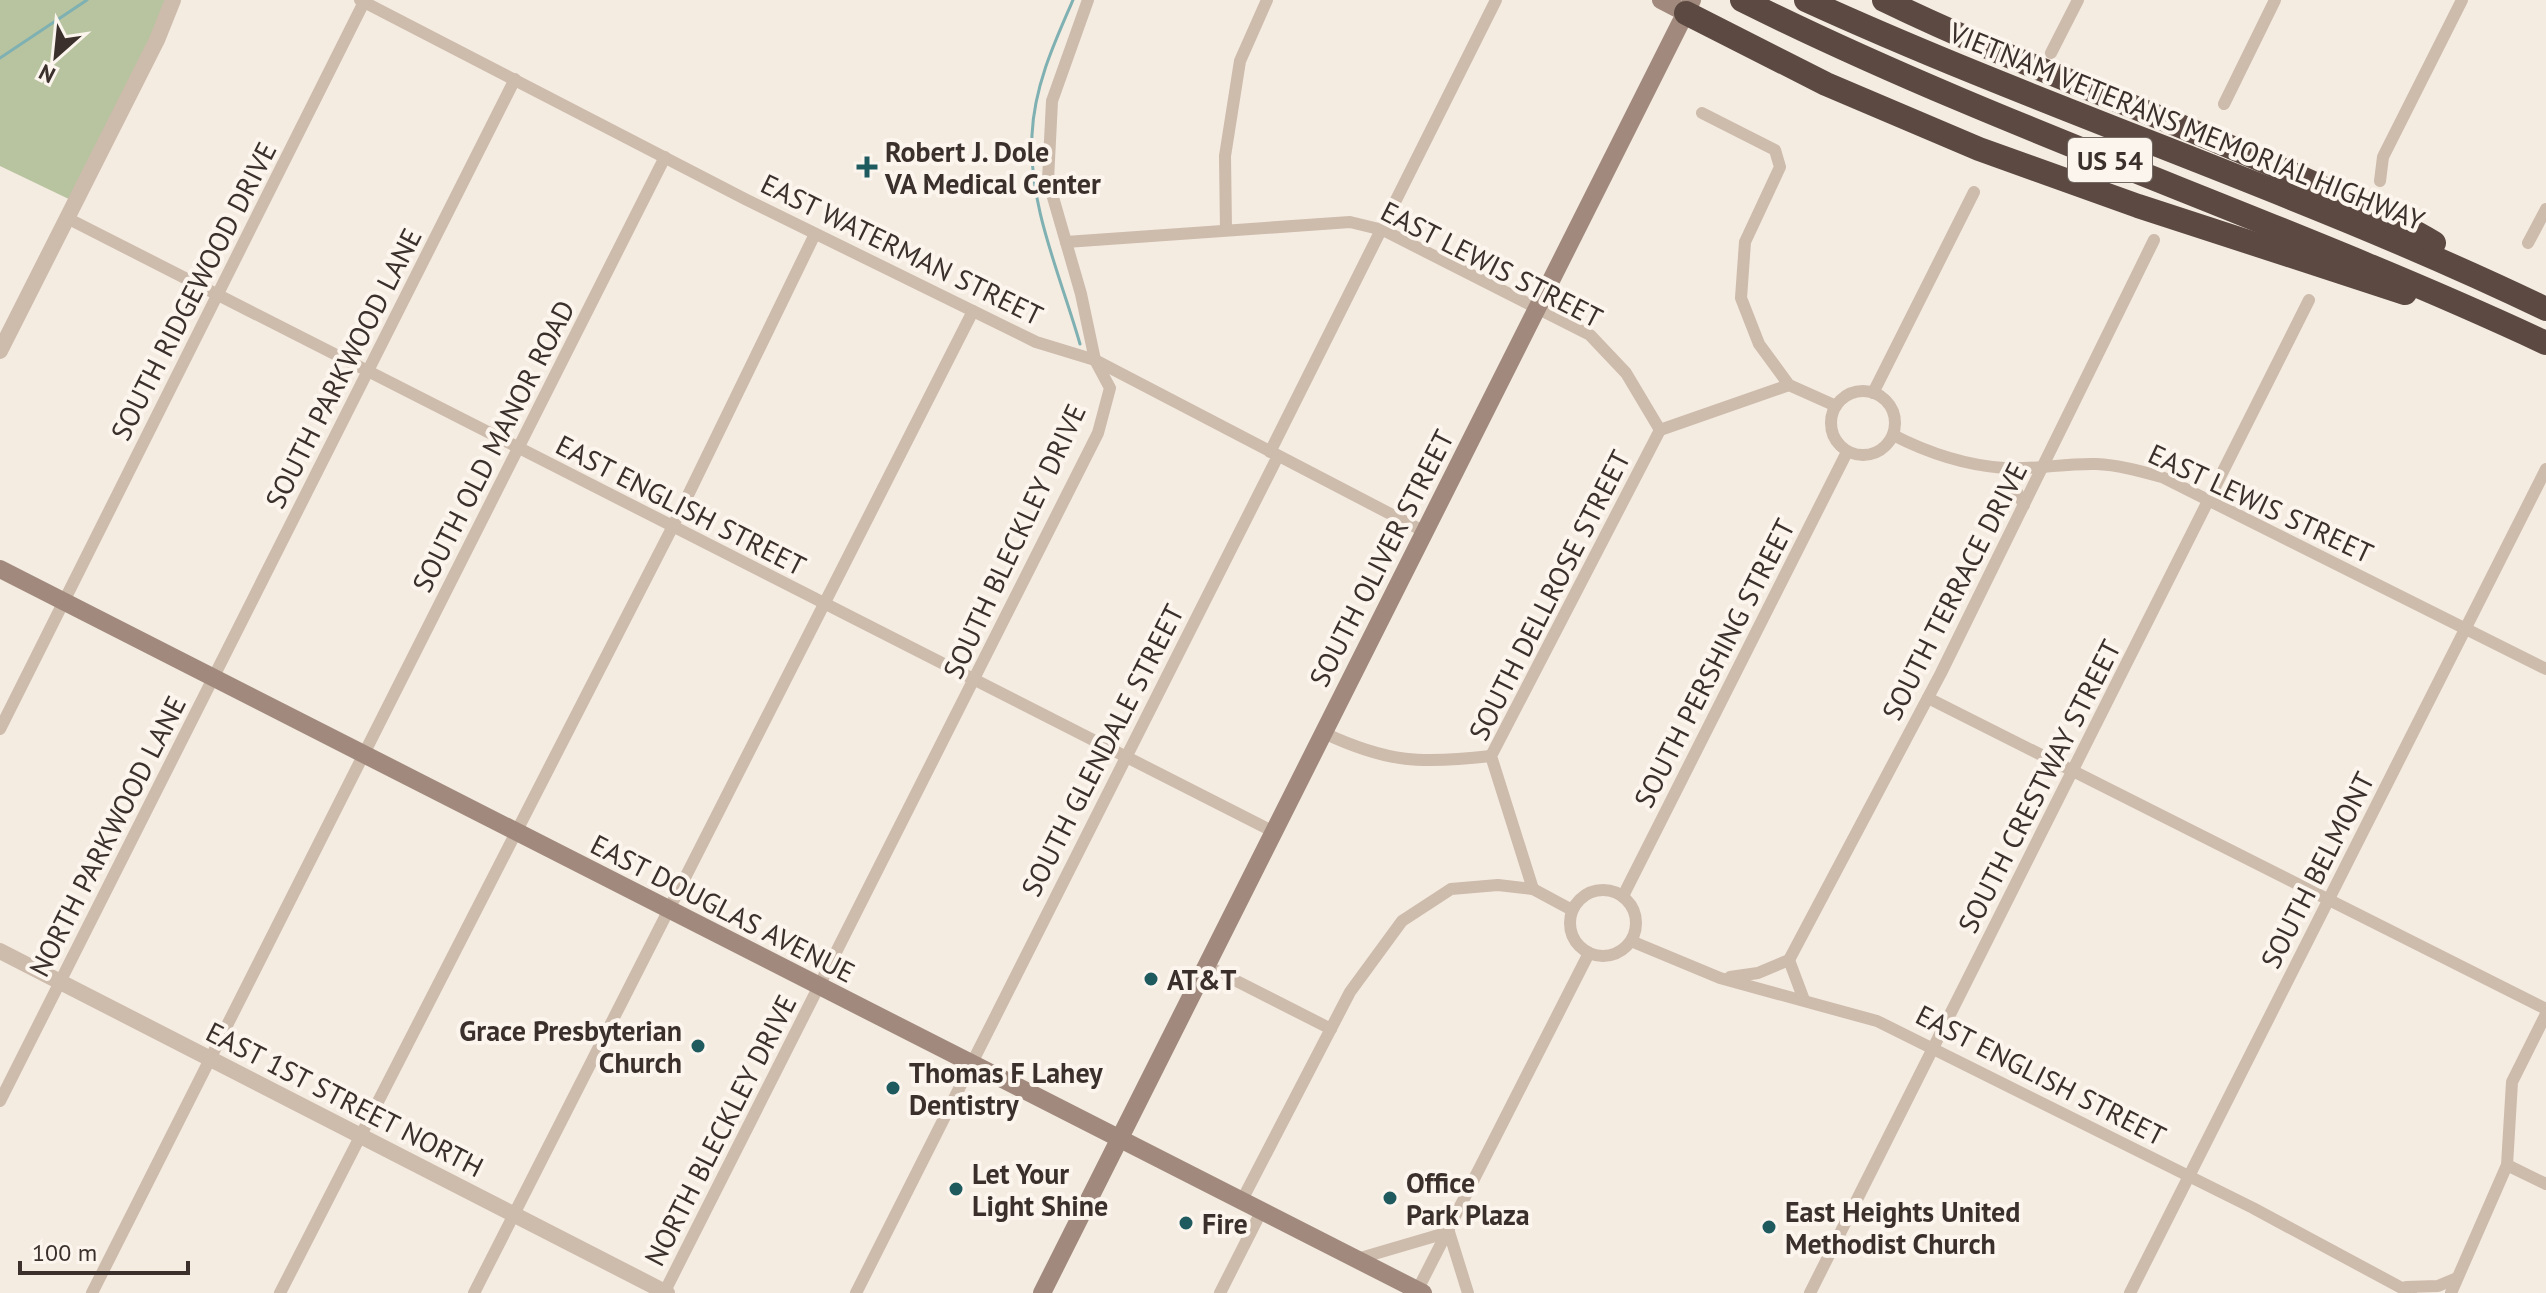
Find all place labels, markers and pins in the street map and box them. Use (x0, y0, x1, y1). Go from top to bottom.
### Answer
place label: Robert J. Dole VA Medical Center (884, 133, 1101, 202)
marker: Robert J. Dole VA Medical Center (856, 156, 878, 178)
place label: AT&T (1167, 961, 1236, 998)
marker: AT&T (1142, 970, 1160, 988)
place label: Grace Presbyterian Church (459, 1012, 682, 1081)
marker: Grace Presbyterian Church (689, 1037, 707, 1055)
place label: Thomas F Lahey Dentistry (909, 1054, 1103, 1123)
marker: Thomas F Lahey Dentistry (884, 1079, 902, 1097)
place label: Let Your Light Shine (972, 1155, 1108, 1224)
place label: Office Park Plaza (1406, 1164, 1530, 1233)
marker: Let Your Light Shine (947, 1180, 965, 1198)
marker: Office Park Plaza (1381, 1189, 1399, 1207)
place label: East Heights United Methodist Church (1785, 1193, 2020, 1262)
place label: Fire (1202, 1205, 1248, 1242)
marker: Fire (1177, 1214, 1195, 1232)
marker: East Heights United Methodist Church (1760, 1218, 1778, 1236)

